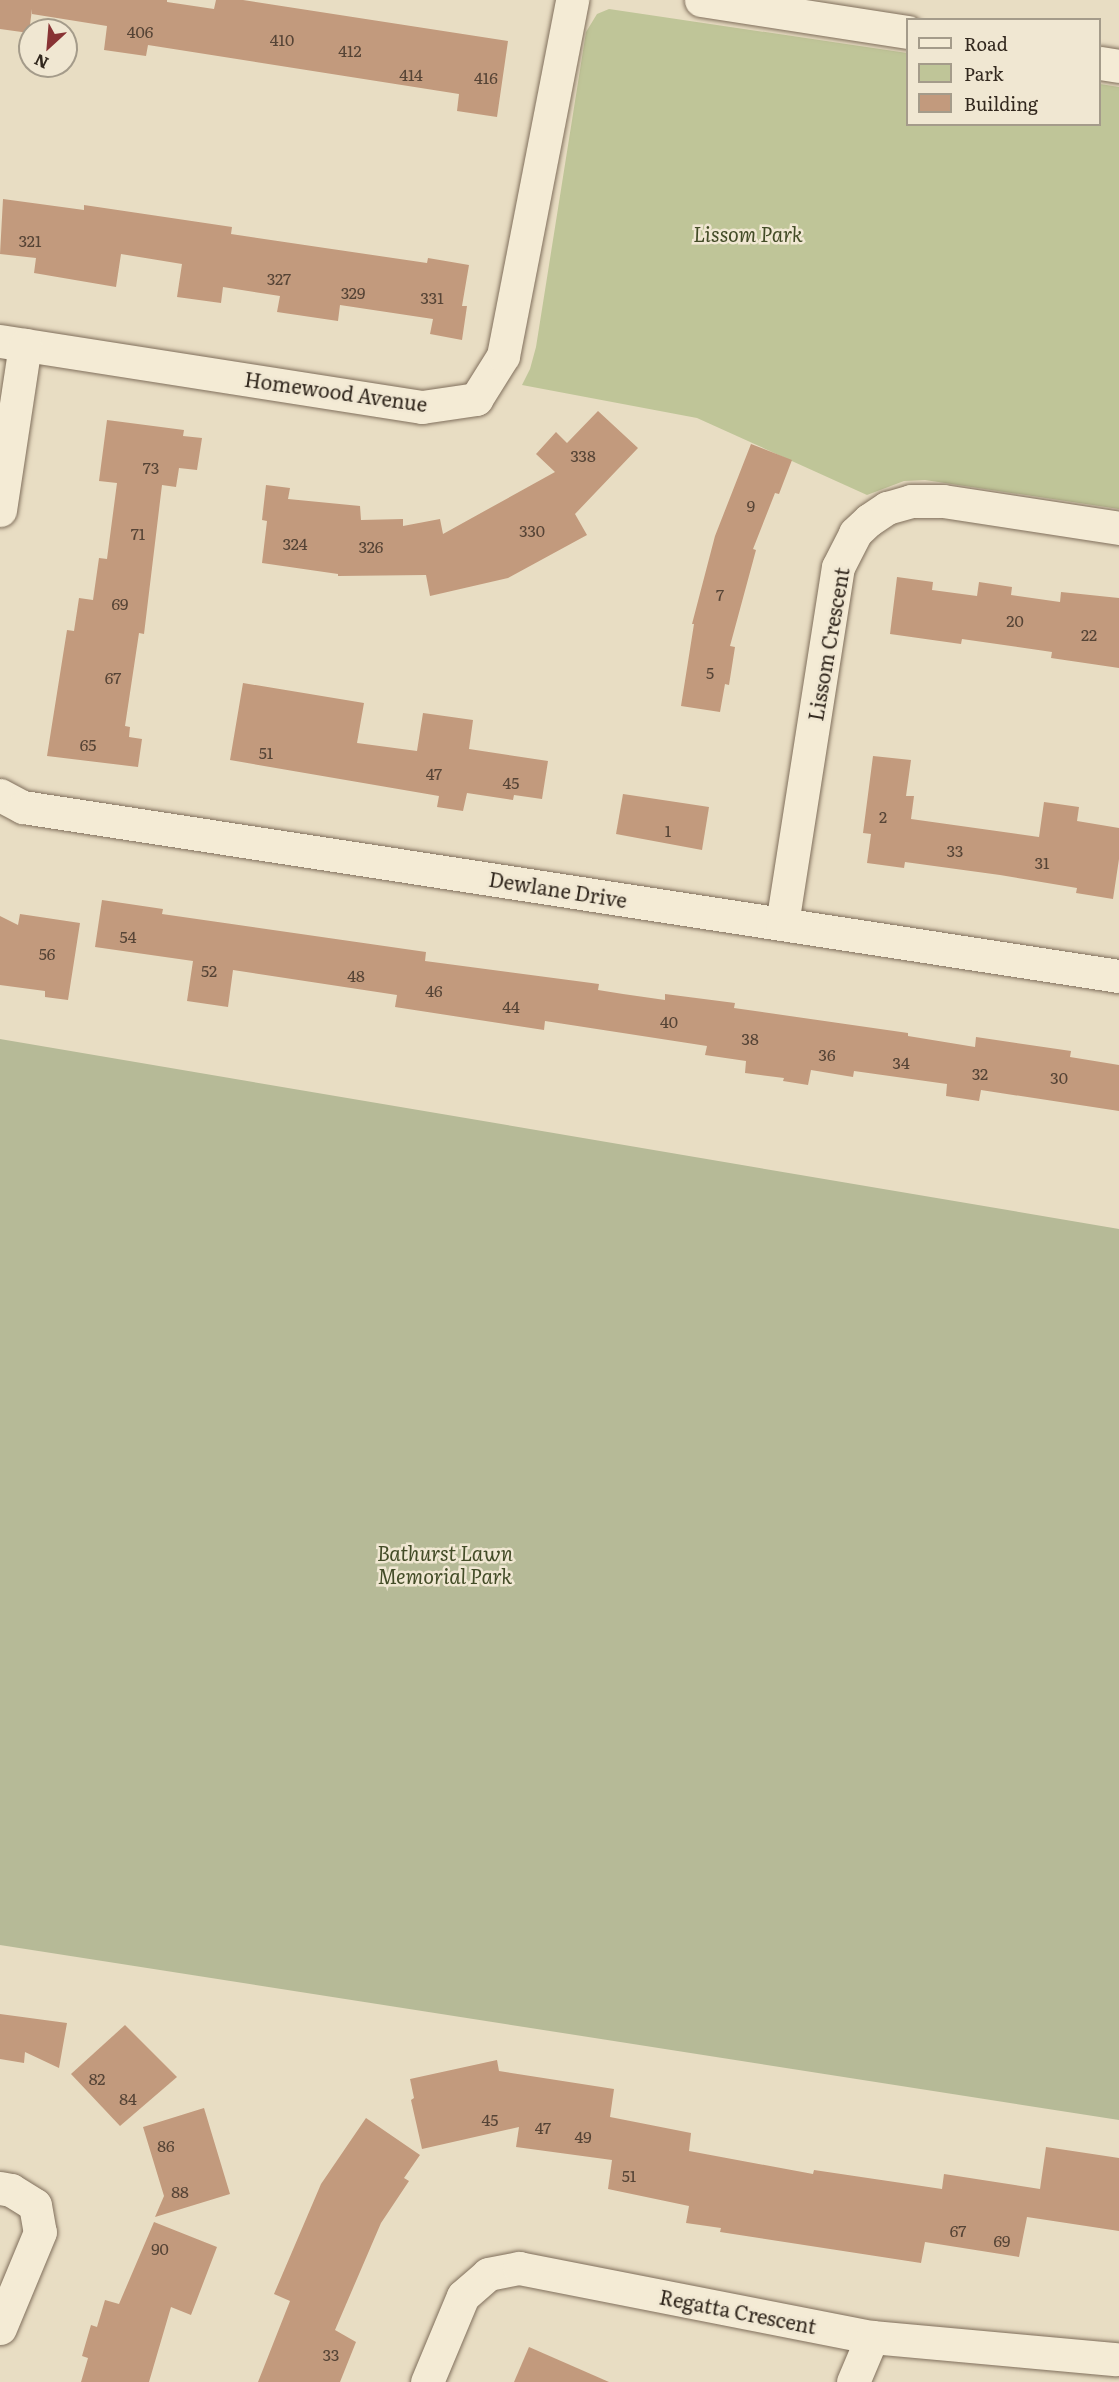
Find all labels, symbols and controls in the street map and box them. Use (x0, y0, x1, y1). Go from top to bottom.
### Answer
north arrow (18, 18, 78, 78)
legend (906, 18, 1101, 126)
house number: 406 (127, 21, 153, 41)
house number: 410 (270, 29, 294, 49)
text: Road (964, 30, 1008, 57)
house number: 412 (338, 40, 362, 60)
text: N (30, 49, 52, 76)
text: Park (964, 60, 1003, 87)
house number: 414 (399, 64, 423, 84)
house number: 416 (474, 67, 498, 87)
text: Building (964, 90, 1038, 117)
park label: Lissom Park (693, 221, 803, 245)
house number: 321 (19, 230, 41, 250)
house number: 327 (267, 268, 291, 288)
house number: 329 (341, 282, 365, 302)
house number: 331 (420, 287, 444, 307)
street label: Homewood Avenue (243, 366, 429, 416)
house number: 338 (570, 445, 596, 465)
house number: 73 (143, 457, 159, 477)
house number: 9 (747, 495, 755, 515)
house number: 330 (519, 520, 545, 540)
house number: 71 (131, 523, 145, 543)
house number: 324 (282, 533, 308, 553)
house number: 326 (359, 536, 383, 556)
street label: Lissom Crescent (803, 565, 853, 723)
house number: 7 (716, 584, 724, 604)
house number: 69 (112, 593, 128, 613)
house number: 20 (1006, 610, 1024, 630)
house number: 22 (1081, 624, 1097, 644)
house number: 5 (706, 662, 714, 682)
house number: 67 (105, 667, 121, 687)
house number: 65 (80, 734, 96, 754)
house number: 51 (259, 742, 273, 762)
house number: 47 (426, 763, 442, 783)
house number: 45 (503, 772, 519, 792)
house number: 2 (879, 806, 887, 826)
house number: 1 (665, 820, 671, 840)
house number: 33 (947, 840, 963, 860)
house number: 31 (1034, 852, 1050, 872)
street label: Dewlane Drive (487, 866, 629, 912)
house number: 54 (120, 926, 136, 946)
house number: 56 (39, 943, 55, 963)
house number: 52 (201, 960, 217, 980)
house number: 48 (347, 965, 365, 985)
house number: 46 (425, 980, 443, 1000)
house number: 44 (502, 996, 520, 1016)
house number: 40 (660, 1011, 678, 1031)
house number: 38 (741, 1028, 759, 1048)
house number: 36 (818, 1044, 836, 1064)
house number: 34 (892, 1052, 910, 1072)
house number: 32 (972, 1063, 988, 1083)
house number: 30 (1050, 1067, 1068, 1087)
park label: Bathurst Lawn Memorial Park (377, 1541, 513, 1588)
house number: 82 (89, 2068, 105, 2088)
house number: 84 (119, 2088, 137, 2108)
house number: 45 (482, 2109, 498, 2129)
house number: 47 (535, 2117, 551, 2137)
house number: 49 (574, 2126, 592, 2146)
house number: 86 (157, 2135, 175, 2155)
house number: 51 (622, 2165, 636, 2185)
house number: 88 (171, 2181, 189, 2201)
house number: 67 (950, 2220, 966, 2240)
house number: 69 (994, 2230, 1010, 2250)
house number: 90 (151, 2238, 169, 2258)
street label: Regatta Crescent (658, 2284, 818, 2338)
house number: 33 (323, 2344, 339, 2364)

